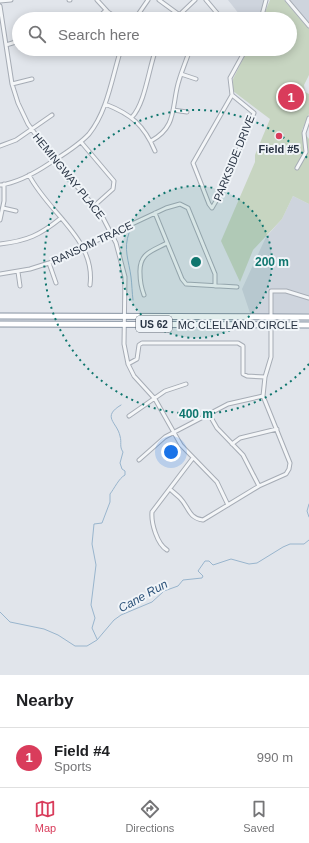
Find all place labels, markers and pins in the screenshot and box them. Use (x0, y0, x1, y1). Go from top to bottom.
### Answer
pin: 1 (278, 82, 304, 112)
marker: Field #5 (274, 131, 284, 141)
place label: Field #5 (259, 143, 299, 155)
centre of rings (189, 255, 203, 269)

